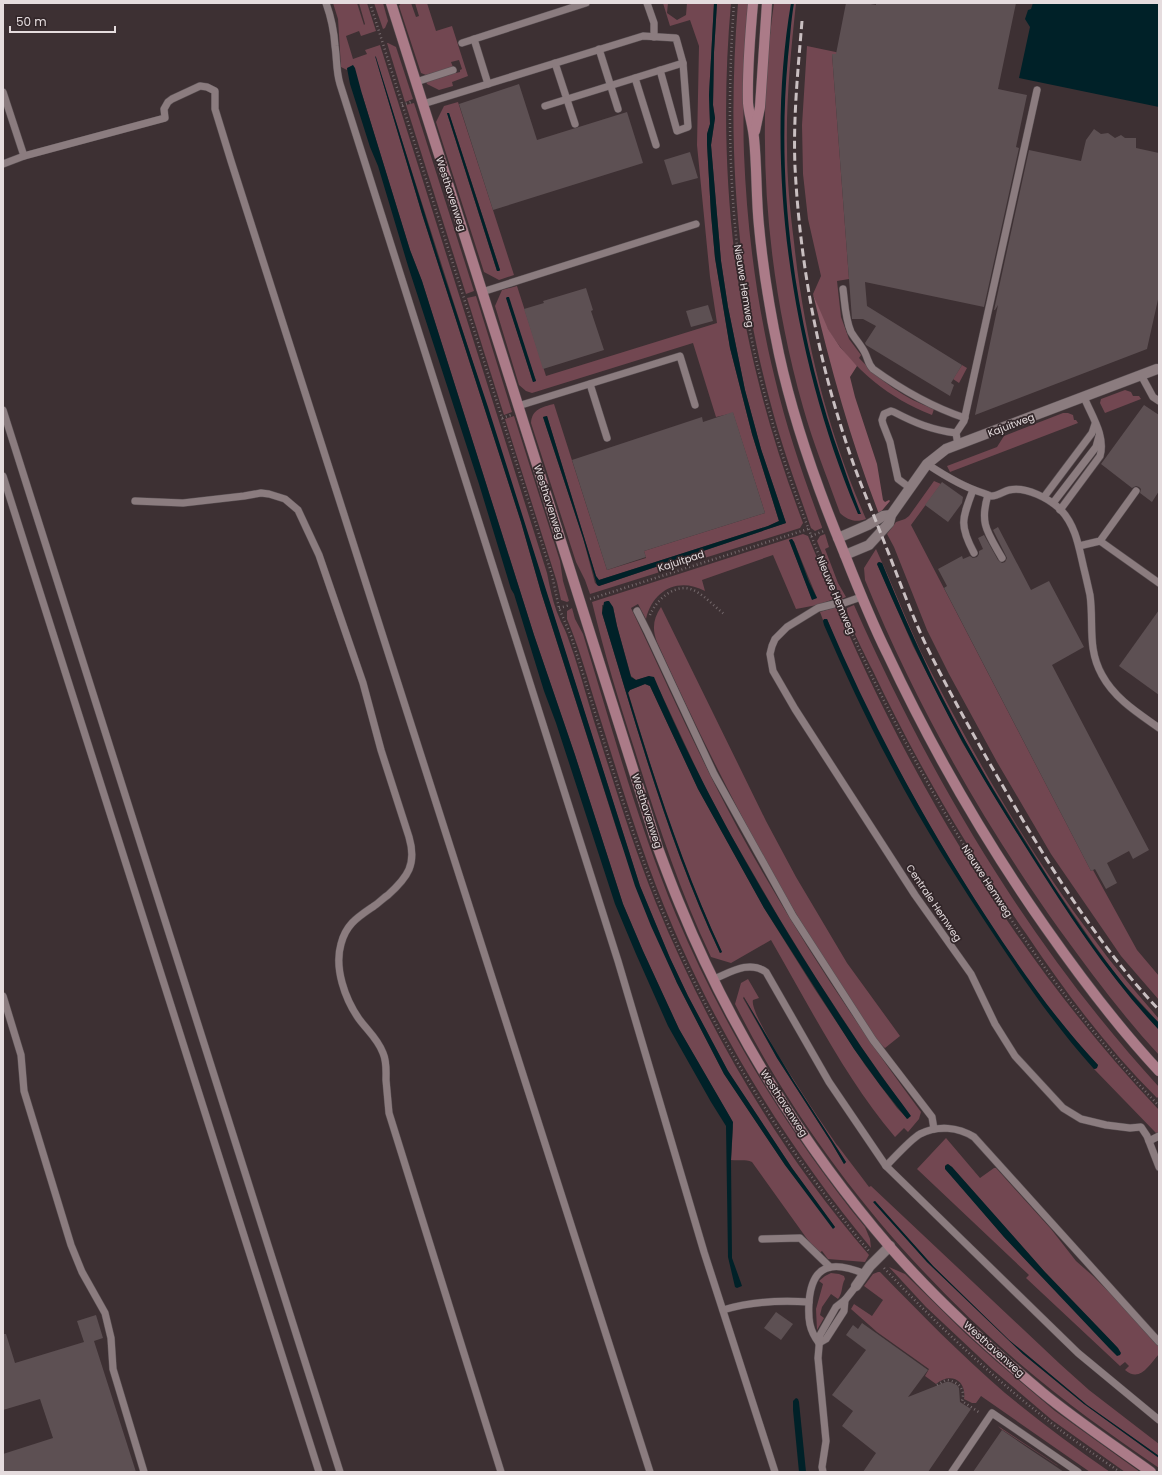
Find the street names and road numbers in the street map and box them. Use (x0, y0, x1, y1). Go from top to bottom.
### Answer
street label: Westhavenweg (432, 155, 470, 233)
street label: Nieuwe Hemweg (730, 243, 758, 329)
street label: Kajuitweg (985, 409, 1037, 441)
street label: Westhavenweg (530, 463, 568, 541)
street label: Kajuitpad (656, 546, 706, 576)
street label: Nieuwe Hemweg (813, 554, 859, 636)
street label: Westhavenweg (628, 772, 666, 850)
street label: Nieuwe Hemweg (958, 842, 1016, 920)
street label: Centrale Hemweg (903, 861, 965, 945)
street label: Westhavenweg (757, 1066, 811, 1140)
street label: Westhavenweg (960, 1318, 1028, 1380)

